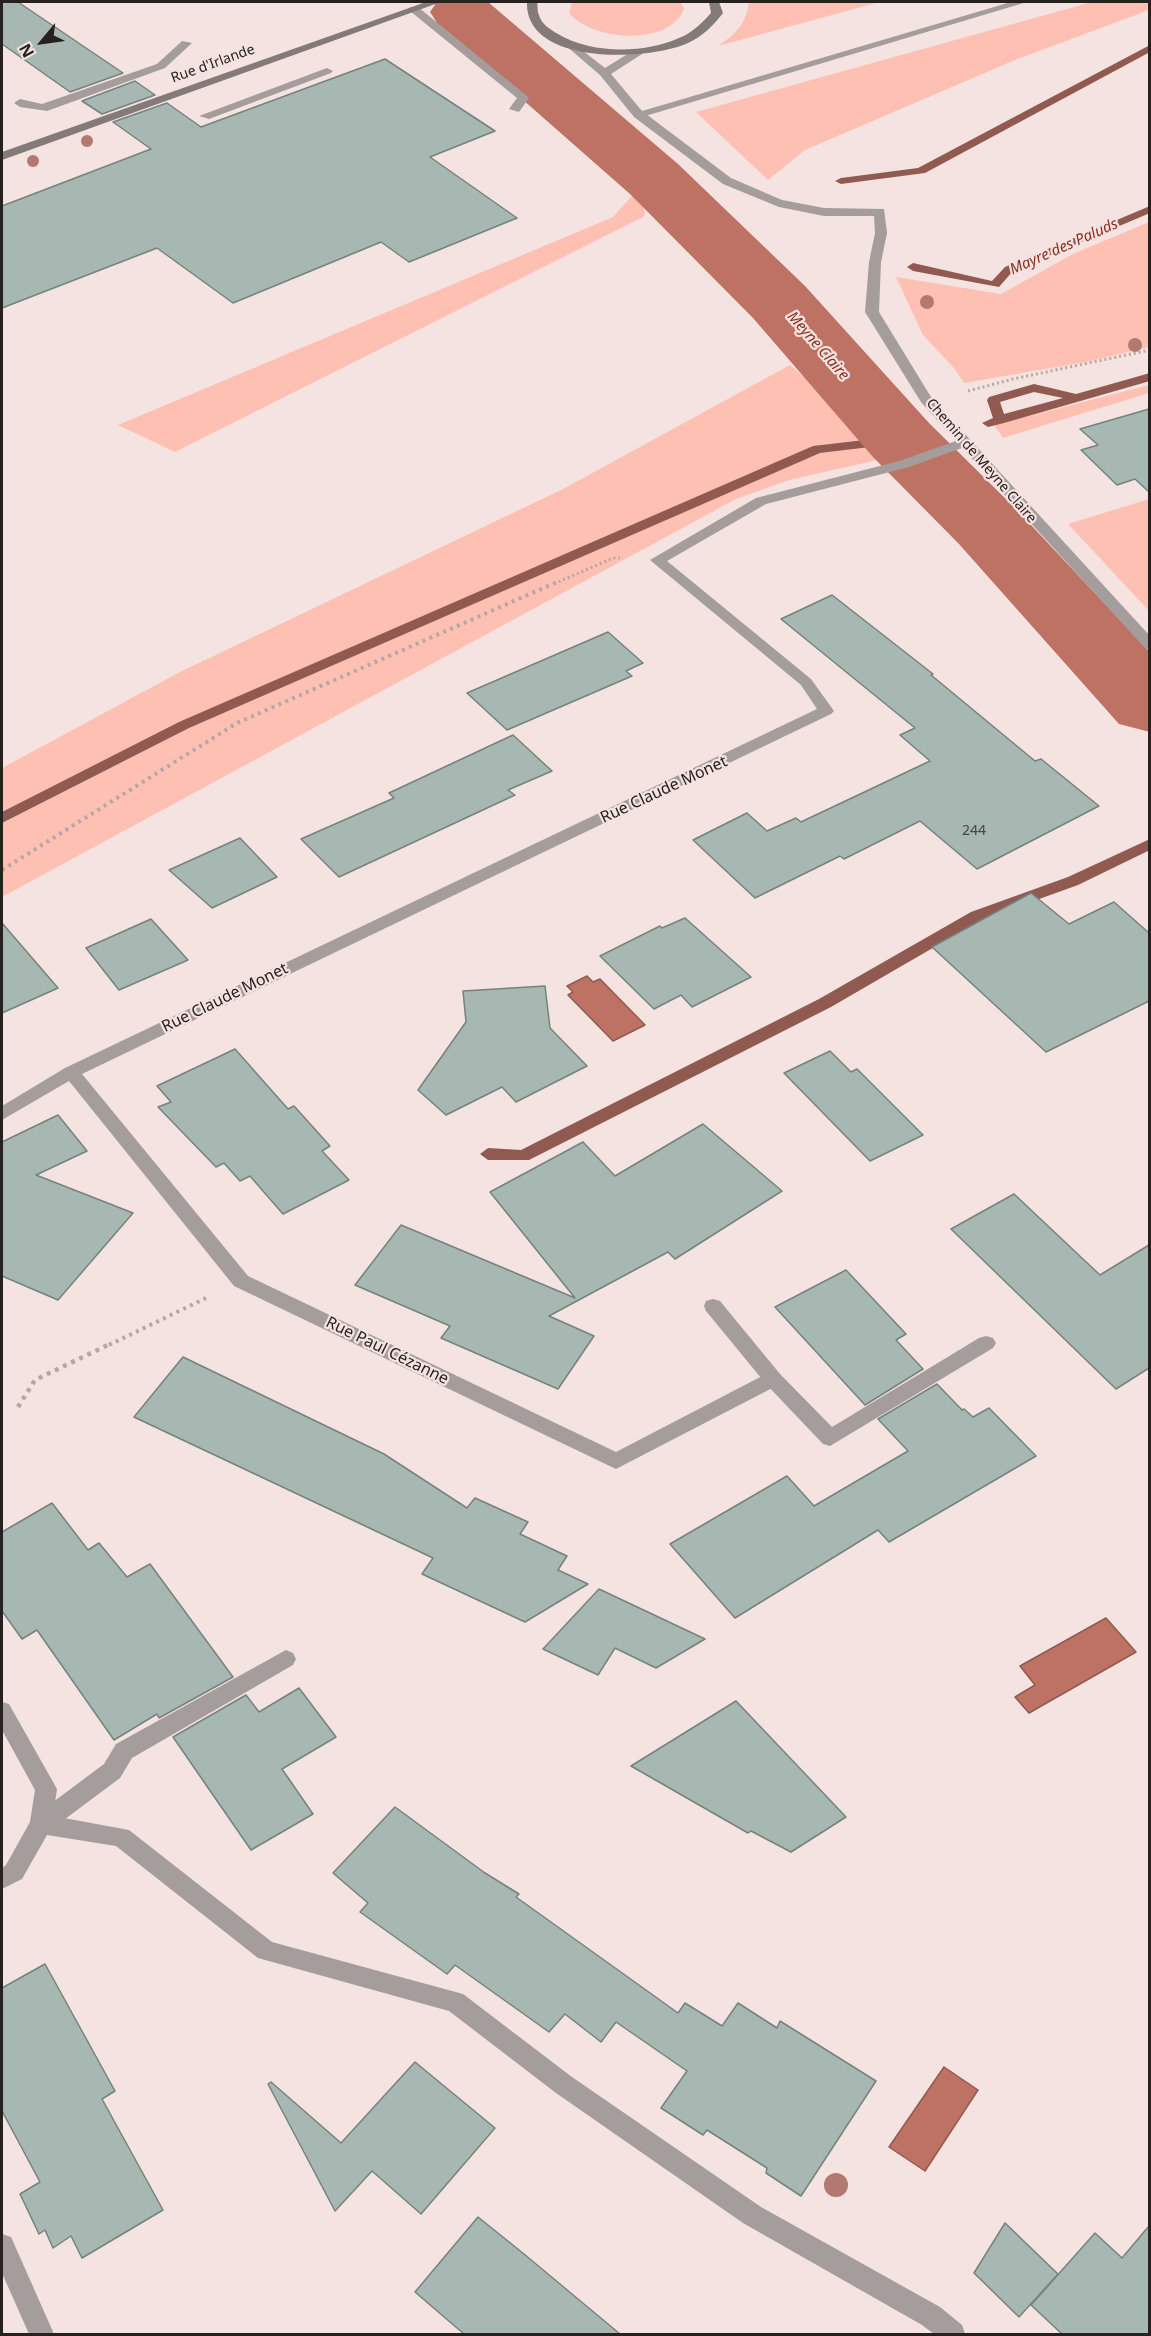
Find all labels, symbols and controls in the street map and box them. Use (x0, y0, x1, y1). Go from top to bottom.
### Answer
north arrow (12, 12, 72, 72)
text: N (13, 40, 39, 62)
street label: Rue d'Irlande (169, 41, 257, 87)
water label: Mayre des Paluds (1007, 215, 1121, 279)
water label: Meyne Claire (783, 308, 853, 384)
street label: Chemin de Meyne Claire (922, 395, 1040, 527)
street label: Rue Claude Monet (597, 752, 731, 828)
house number: 244 (962, 823, 986, 839)
street label: Rue Claude Monet (159, 959, 291, 1037)
street label: Rue Paul Cézanne (323, 1313, 451, 1389)

